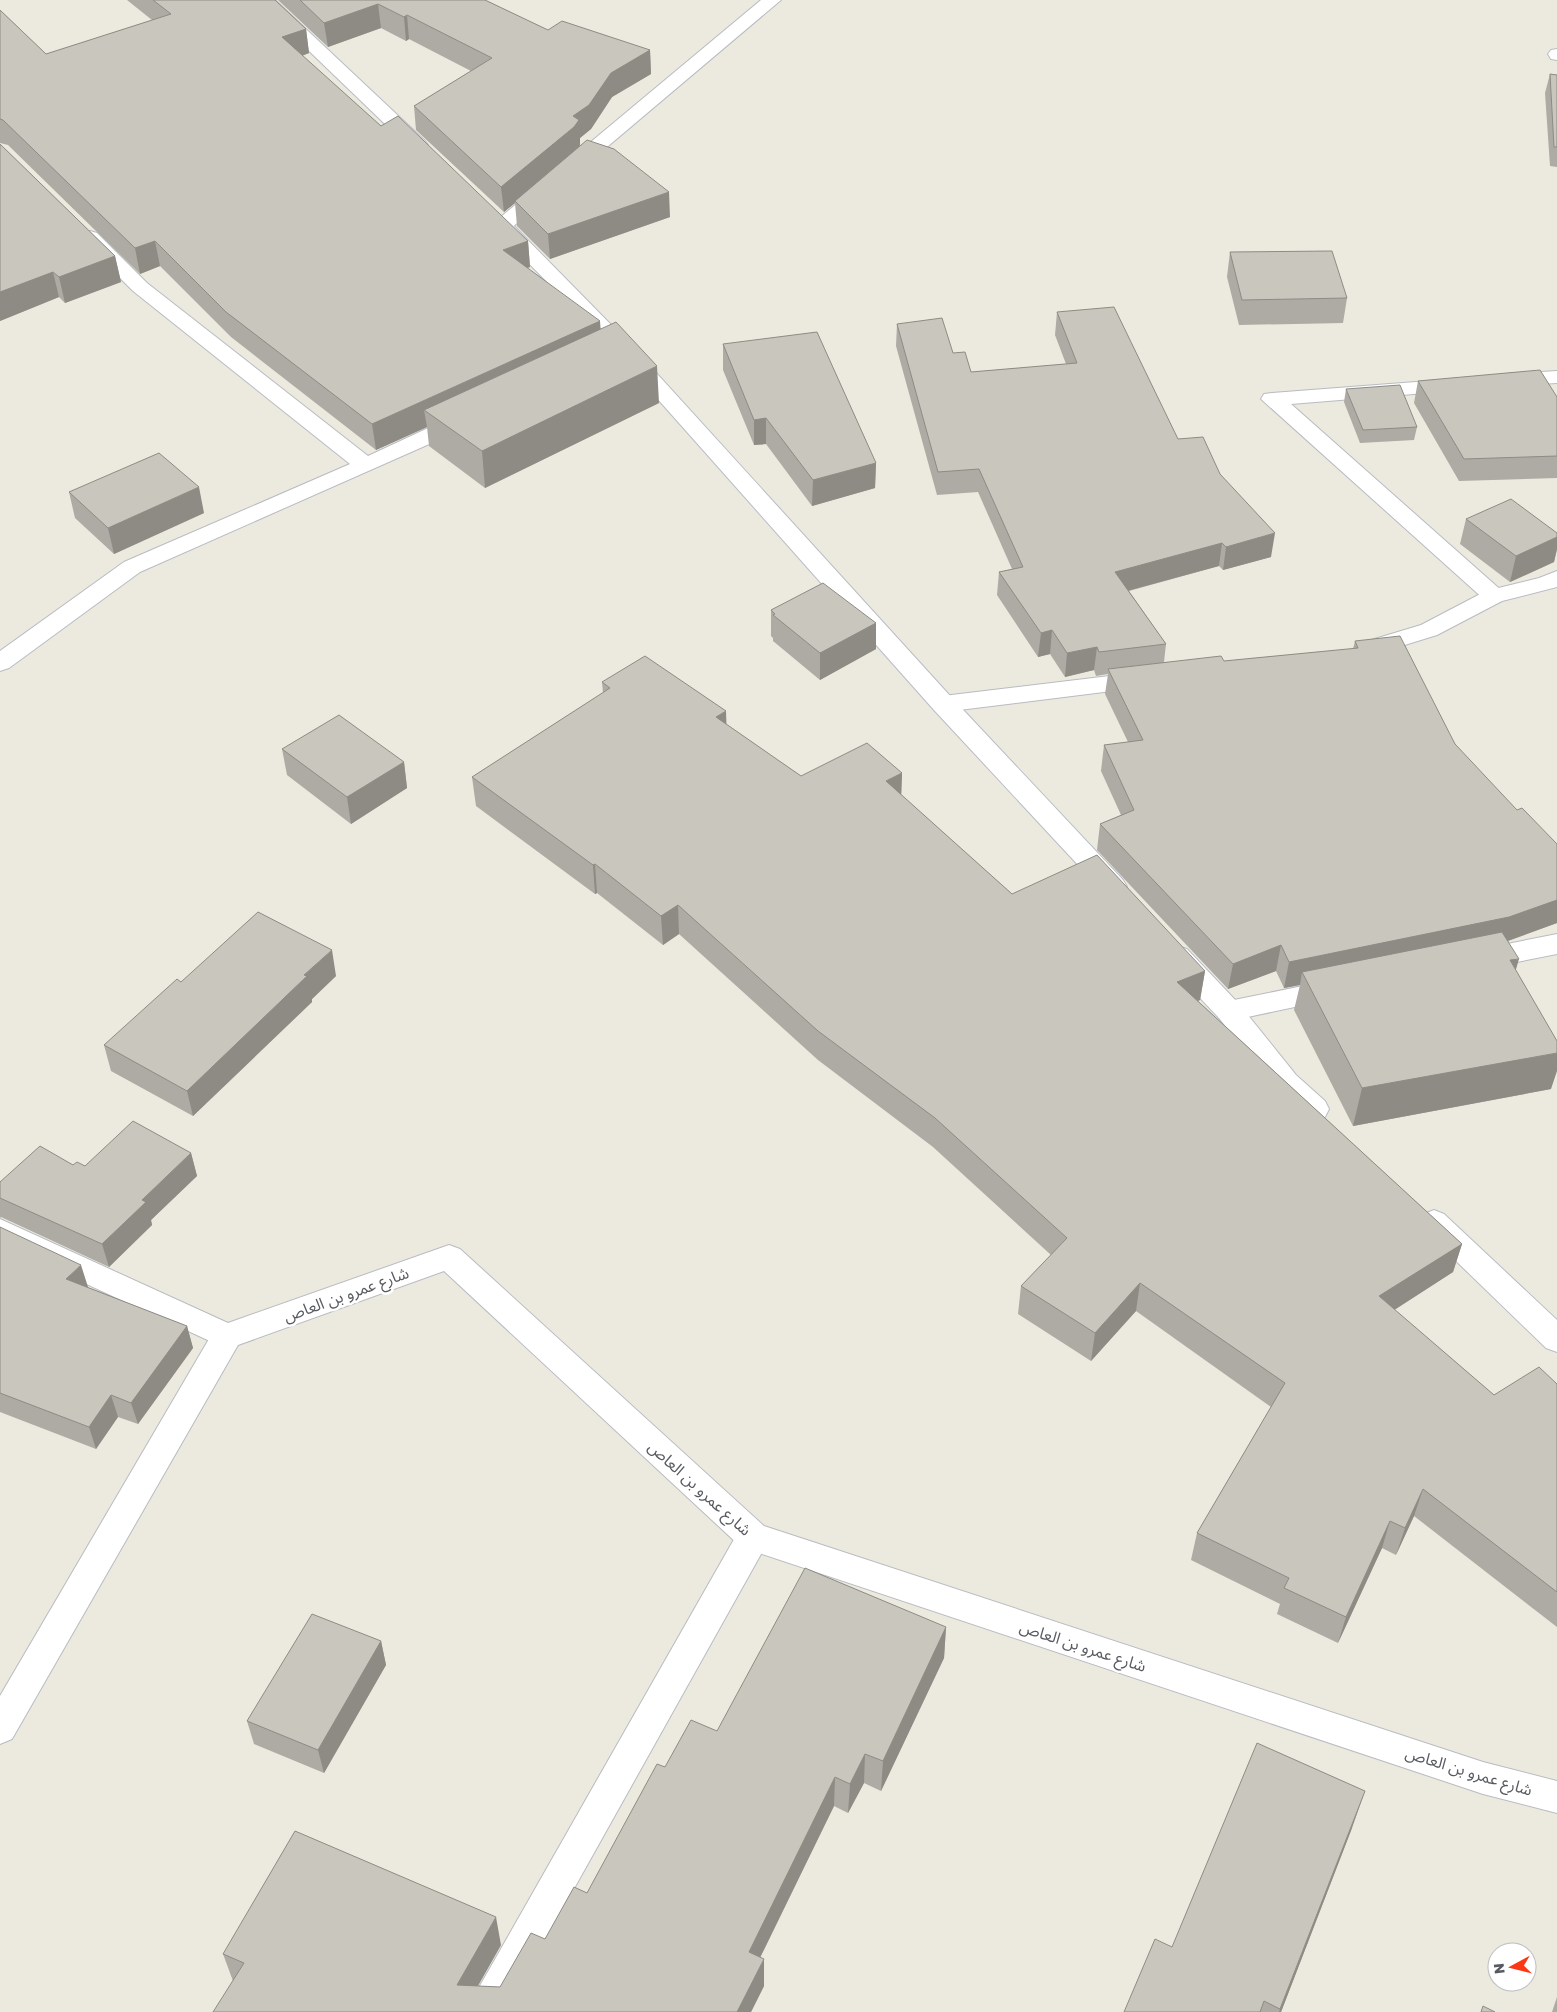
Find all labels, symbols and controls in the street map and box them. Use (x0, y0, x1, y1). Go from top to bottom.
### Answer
street label: شارع عمرو بن العاص (281, 1262, 412, 1329)
street label: شارع عمرو بن العاص (642, 1436, 756, 1542)
street label: شارع عمرو بن العاص (1016, 1616, 1149, 1679)
street label: شارع عمرو بن العاص (1402, 1742, 1535, 1803)
north arrow (1487, 1942, 1537, 1992)
text: N (1490, 1962, 1508, 1975)

